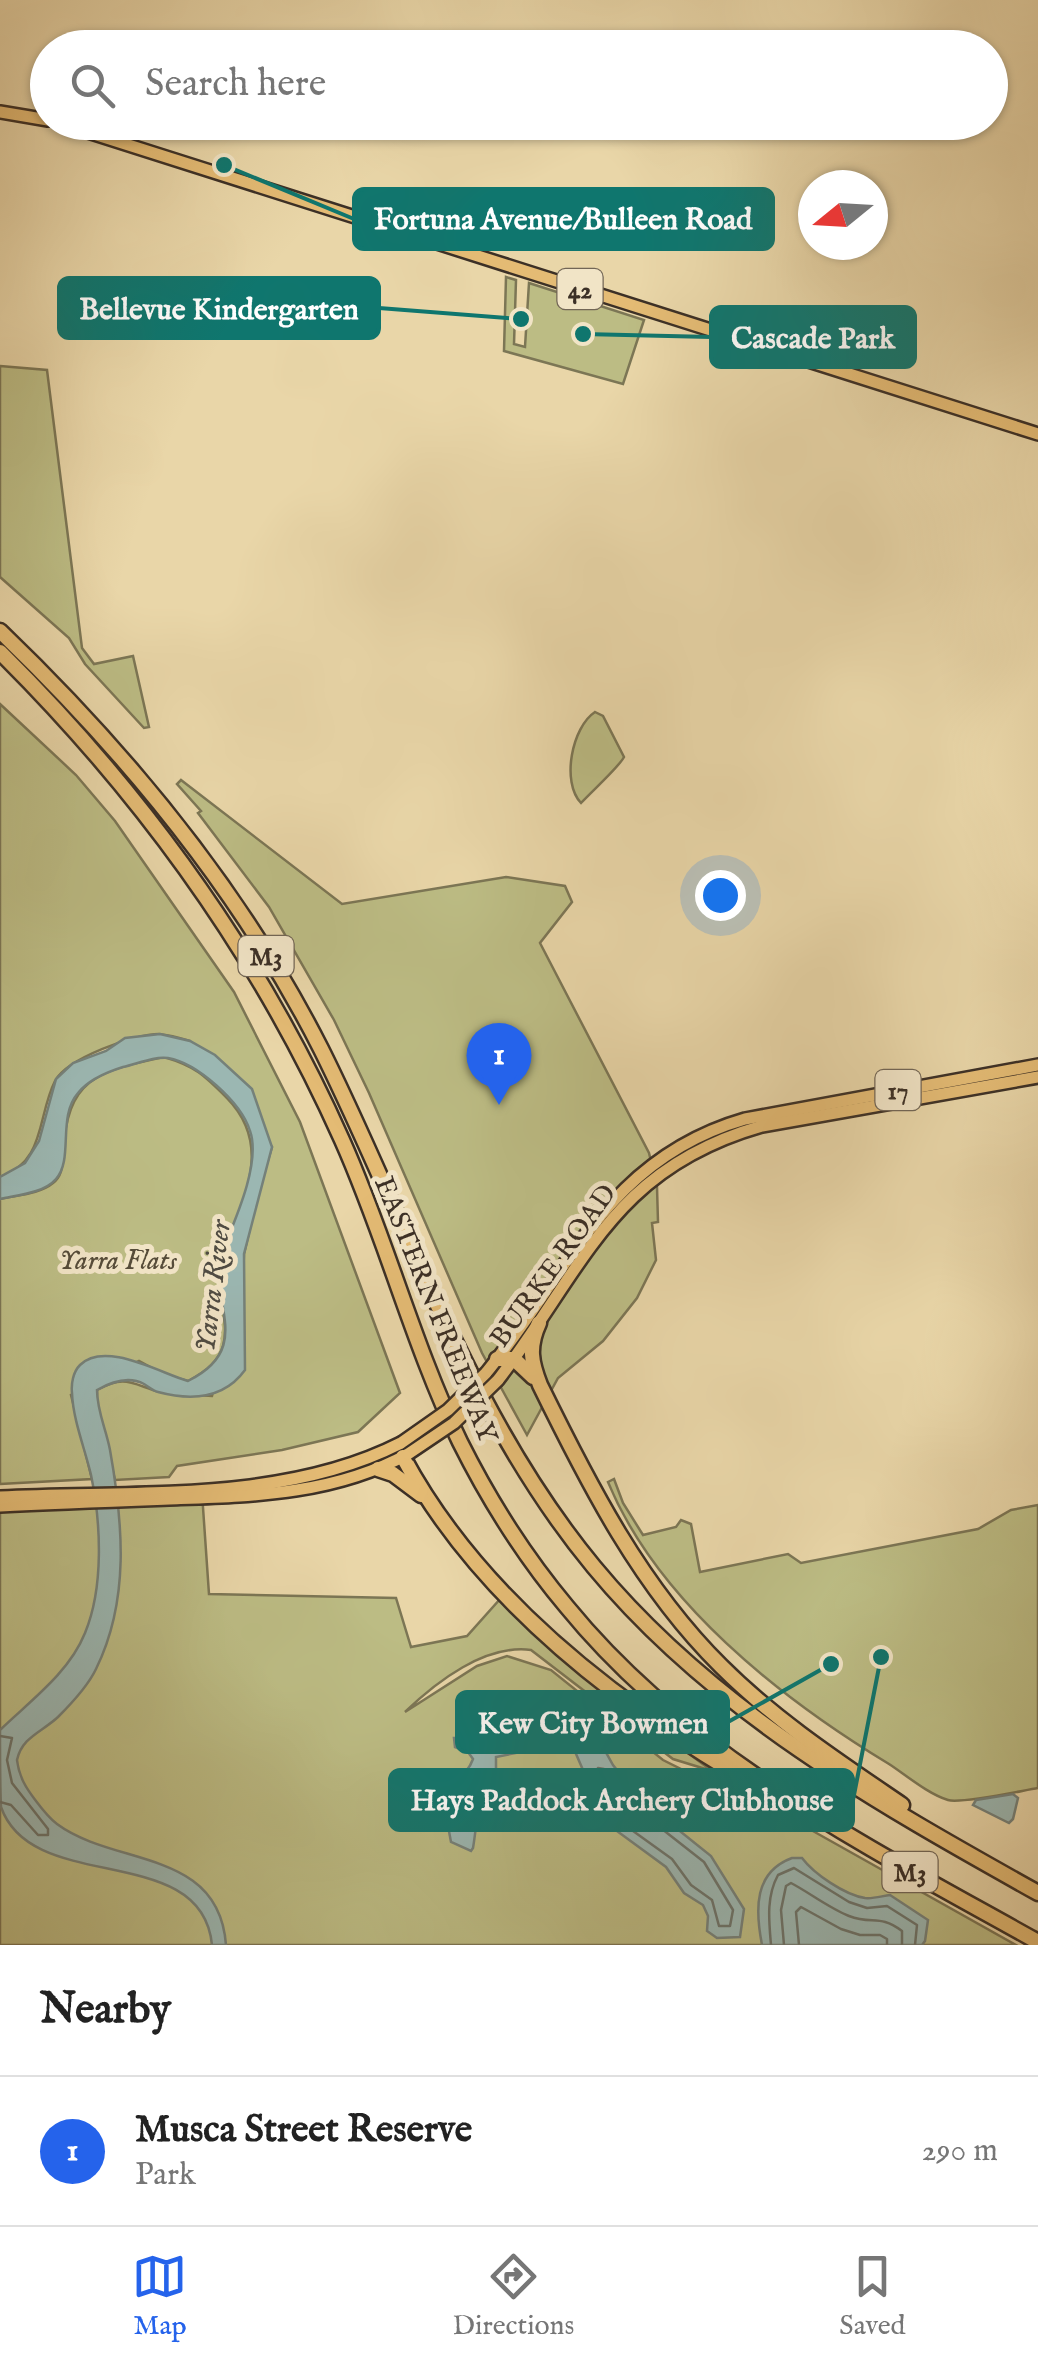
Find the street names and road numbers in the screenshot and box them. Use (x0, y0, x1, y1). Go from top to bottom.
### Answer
road number: 42 (558, 269, 602, 309)
road number: M3 (238, 936, 294, 976)
road number: 17 (876, 1070, 920, 1110)
street label: EASTERN FREEWAY (365, 1172, 505, 1450)
street label: BURKE ROAD (483, 1178, 625, 1355)
road number: M3 (882, 1852, 938, 1892)

